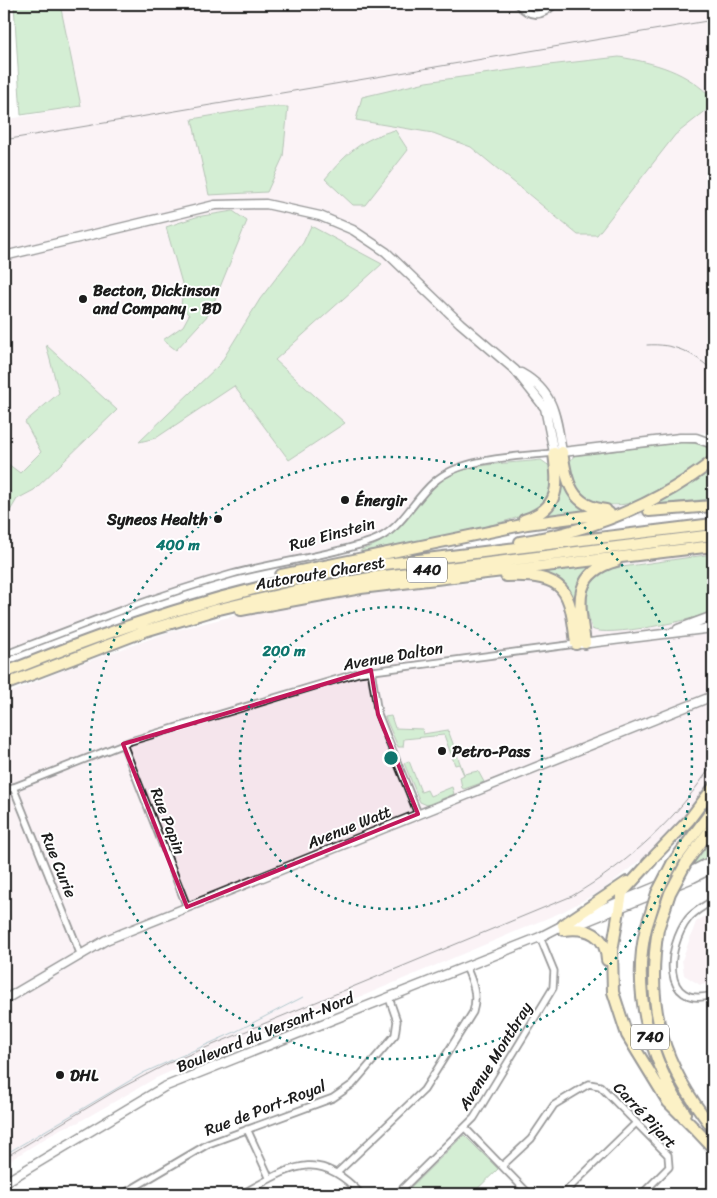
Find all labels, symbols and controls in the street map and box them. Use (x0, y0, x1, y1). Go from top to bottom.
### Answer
place label: Becton, Dickinson and Company - BD (92, 276, 222, 323)
marker: Becton, Dickinson and Company - BD (77, 293, 89, 305)
place label: Énergir (355, 486, 408, 515)
marker: Énergir (339, 494, 351, 506)
place label: Syneos Health (106, 505, 209, 534)
street label: Rue Einstein (286, 509, 378, 559)
marker: Syneos Health (212, 513, 224, 525)
text: 400 m (155, 532, 200, 558)
street label: Autoroute Charest (252, 547, 387, 599)
road number: 440 (407, 558, 447, 582)
street label: Avenue Dalton (340, 633, 446, 679)
text: 200 m (261, 638, 306, 664)
place label: Petro-Pass (452, 737, 531, 766)
marker: Petro-Pass (436, 745, 448, 757)
centre of rings (382, 749, 400, 767)
street label: Rue Papin (142, 783, 194, 859)
street label: Avenue Watt (301, 797, 396, 857)
street label: Rue Curie (33, 828, 85, 902)
street label: Boulevard du Versant-Nord (172, 982, 360, 1081)
street label: Avenue Montbray (449, 995, 540, 1117)
road number: 740 (631, 1024, 669, 1050)
place label: DHL (70, 1061, 99, 1090)
marker: DHL (54, 1069, 66, 1081)
street label: Rue de Port-Royal (200, 1071, 330, 1144)
street label: Carré Pijart (606, 1075, 684, 1155)

